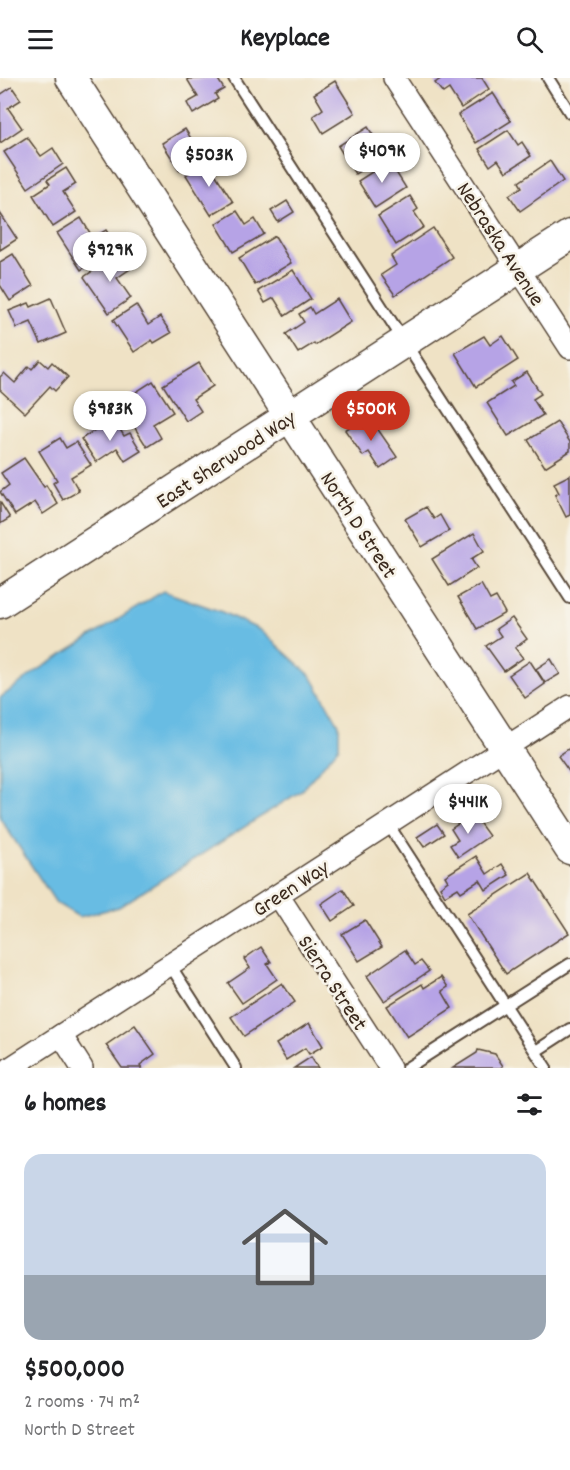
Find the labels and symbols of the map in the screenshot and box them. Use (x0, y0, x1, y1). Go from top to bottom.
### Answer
pin: $409K (340, 133, 424, 184)
pin: $503K (167, 137, 251, 188)
street label: Nebraska Avenue (447, 177, 551, 313)
pin: $929K (68, 232, 152, 283)
pin: $983K (68, 391, 152, 442)
pin: $500K (329, 391, 413, 442)
street label: East Sherwood Way (151, 403, 304, 518)
street label: North D Street (311, 466, 403, 585)
pin: $441K (426, 784, 510, 835)
street label: Green Way (248, 853, 337, 926)
street label: Sierra Street (289, 930, 374, 1038)

